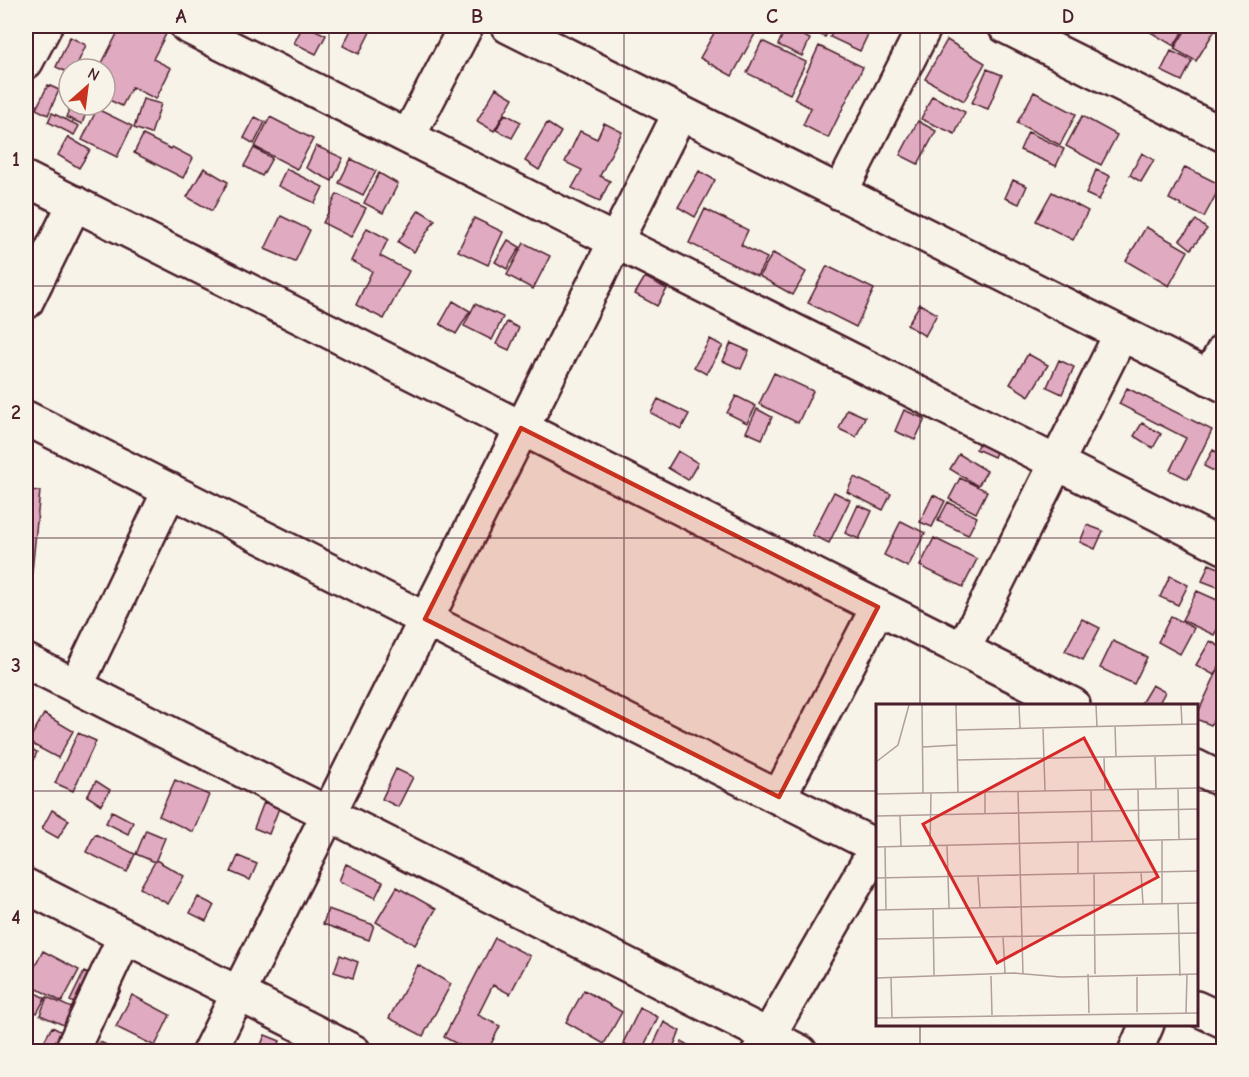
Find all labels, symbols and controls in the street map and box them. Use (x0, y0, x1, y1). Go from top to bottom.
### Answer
text: A (175, 5, 187, 28)
text: B (471, 5, 483, 28)
text: C (766, 5, 778, 28)
text: D (1062, 5, 1074, 28)
north arrow (57, 57, 117, 117)
text: N (85, 64, 102, 85)
text: 1 (12, 148, 20, 171)
text: 2 (11, 401, 21, 424)
text: 3 (11, 654, 21, 677)
inset map (876, 704, 1198, 1026)
text: 4 (11, 906, 21, 929)

